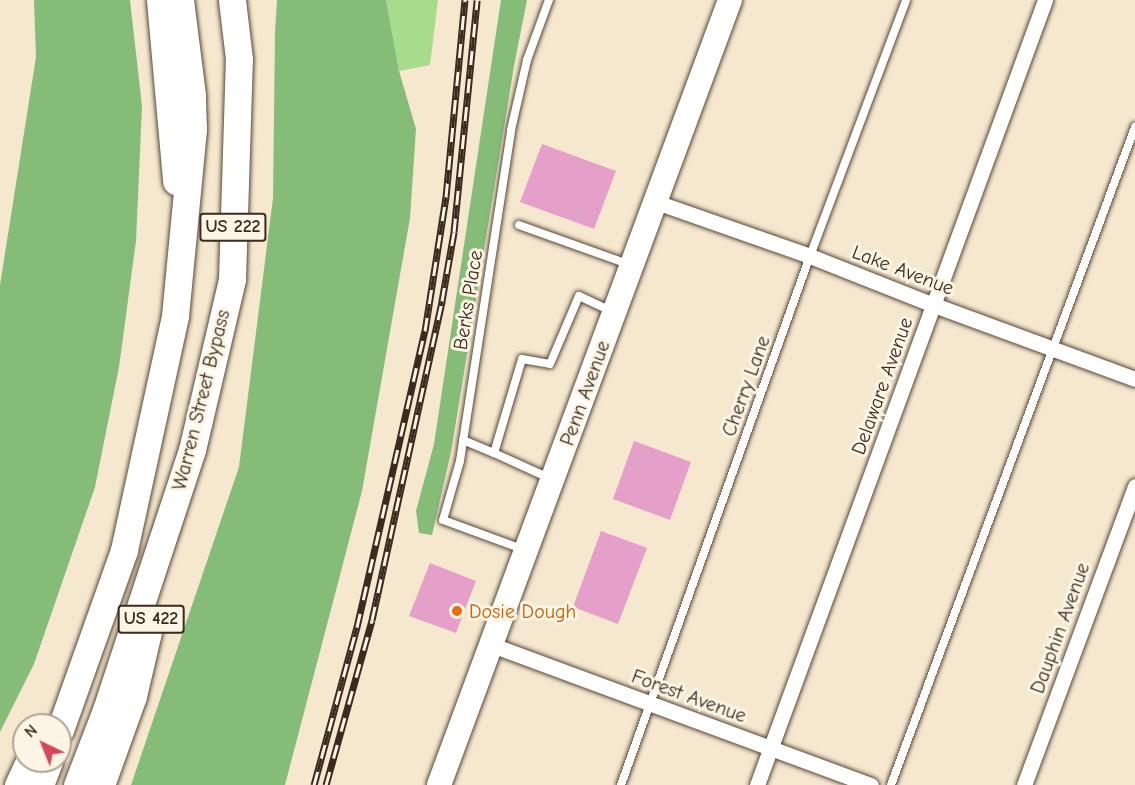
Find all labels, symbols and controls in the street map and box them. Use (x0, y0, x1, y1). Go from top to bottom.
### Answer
road number: US 222 (198, 212, 268, 242)
street label: Lake Avenue (849, 240, 957, 300)
street label: Berks Place (448, 248, 488, 352)
street label: Warren Street Bypass (167, 307, 235, 493)
street label: Delaware Avenue (846, 314, 918, 458)
street label: Cherry Lane (717, 332, 775, 440)
street label: Penn Avenue (555, 337, 615, 449)
street label: Dauphin Avenue (1025, 559, 1095, 697)
place label: Dosie Dough (469, 599, 576, 623)
road number: US 422 (116, 604, 186, 634)
marker: Dosie Dough (450, 604, 464, 618)
street label: Forest Avenue (628, 664, 750, 728)
north arrow (12, 713, 72, 773)
text: N (21, 721, 41, 741)

